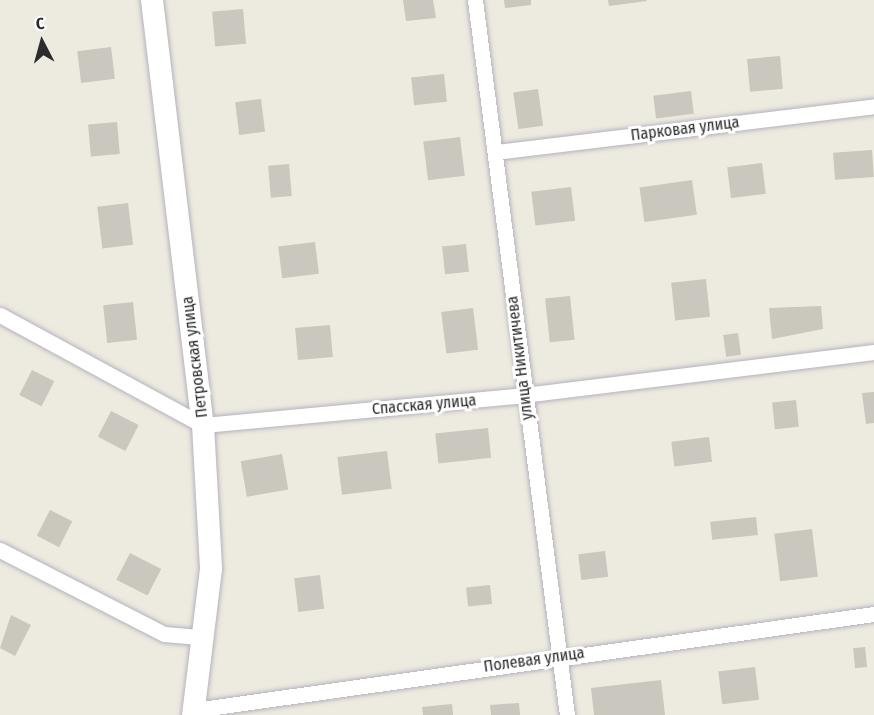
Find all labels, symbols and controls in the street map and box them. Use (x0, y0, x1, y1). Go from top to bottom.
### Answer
north arrow (12, 12, 72, 72)
text: С (35, 14, 45, 33)
street label: Парковая улица (630, 113, 740, 145)
street label: Петровская улица (178, 295, 212, 419)
street label: улица Никитичева (503, 295, 537, 421)
street label: Спасская улица (371, 391, 477, 419)
street label: Полевая улица (482, 643, 586, 677)

